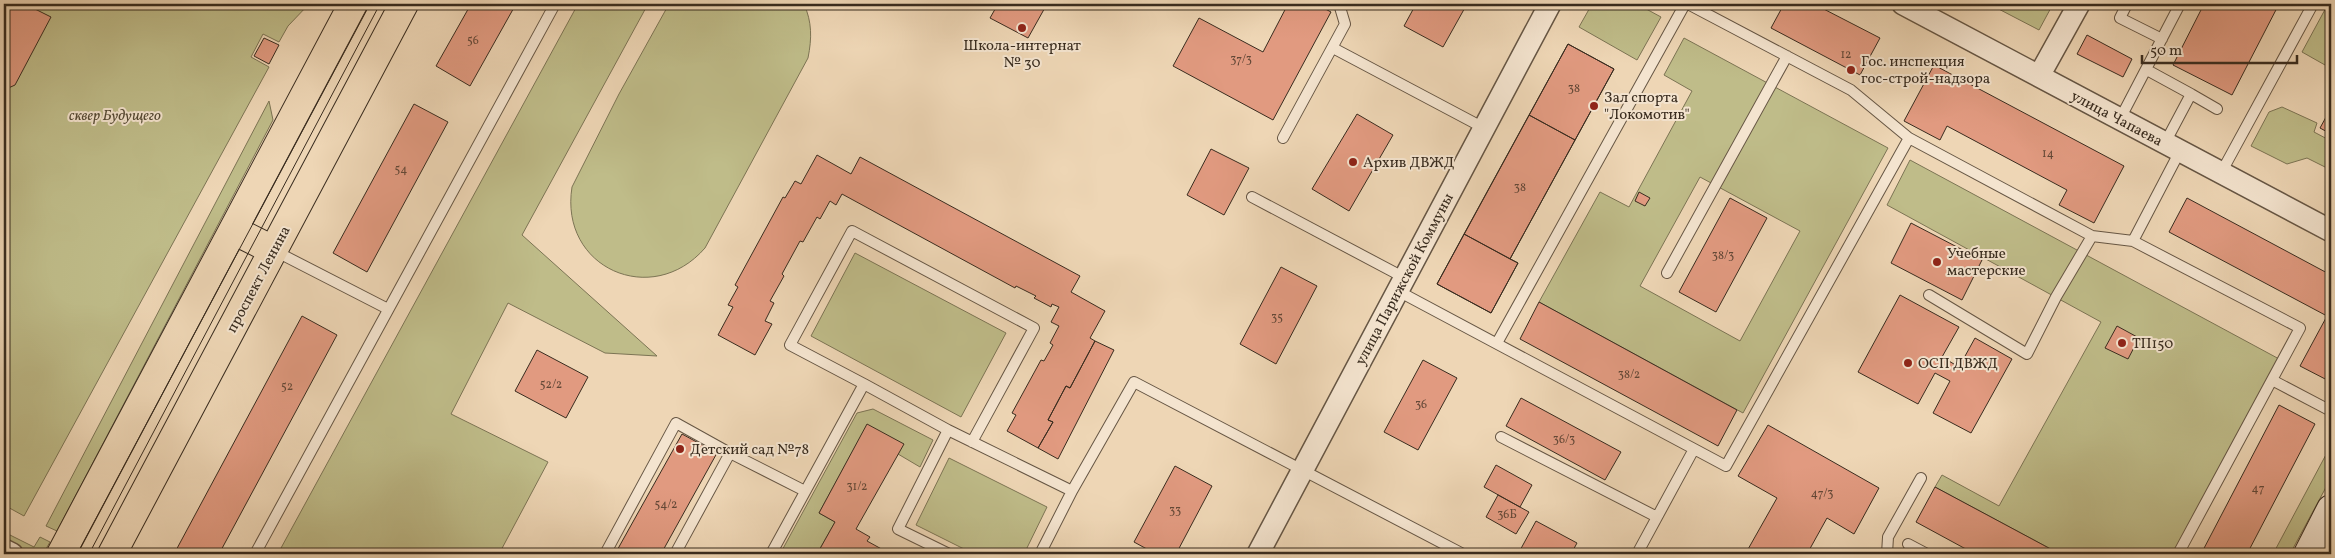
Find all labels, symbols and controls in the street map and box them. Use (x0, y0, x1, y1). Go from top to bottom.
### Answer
marker: Школа-интернат № 30 (1016, 22, 1028, 34)
scale bar (2142, 32, 2298, 64)
house number: 56 (467, 33, 479, 49)
place label: Школа-интернат № 30 (963, 36, 1081, 74)
text: 50 m (2150, 41, 2182, 62)
house number: 12 (1840, 47, 1852, 63)
house number: 37/3 (1230, 52, 1252, 68)
place label: Гос. инспекция гос-строй-надзора (1861, 52, 1990, 90)
marker: Гос. инспекция гос-строй-надзора (1845, 64, 1857, 76)
house number: 38 (1568, 81, 1580, 97)
street label: улица Чапаева (2067, 86, 2166, 152)
place label: Зал спорта "Локомотив" (1604, 88, 1690, 126)
marker: Зал спорта "Локомотив" (1588, 100, 1600, 112)
park label: сквер Будущего (69, 106, 161, 127)
house number: 14 (2042, 146, 2054, 162)
place label: Архив ДВЖД (1363, 153, 1455, 174)
marker: Архив ДВЖД (1347, 156, 1359, 168)
house number: 54 (395, 162, 407, 178)
house number: 38 (1514, 180, 1526, 196)
street label: улица Парижской Коммуны (1351, 190, 1460, 370)
street label: проспект Ленина (222, 222, 296, 337)
place label: Учебные мастерские (1947, 244, 2026, 282)
house number: 38/3 (1712, 248, 1734, 264)
marker: Учебные мастерские (1931, 256, 1943, 268)
house number: 35 (1271, 310, 1283, 326)
place label: ТП150 (2132, 334, 2173, 355)
marker: ТП150 (2116, 337, 2128, 349)
place label: ОСП ДВЖД (1918, 354, 1998, 375)
marker: ОСП ДВЖД (1902, 357, 1914, 369)
house number: 38/2 (1618, 367, 1640, 383)
house number: 52/2 (540, 377, 562, 393)
house number: 52 (281, 379, 293, 395)
house number: 36 (1415, 397, 1427, 413)
house number: 36/3 (1553, 432, 1575, 448)
place label: Детский сад №78 (690, 440, 809, 461)
marker: Детский сад №78 (674, 443, 686, 455)
house number: 31/2 (846, 479, 868, 495)
house number: 47 (2252, 481, 2265, 497)
house number: 47/3 (1811, 486, 1833, 502)
house number: 54/2 (654, 497, 678, 513)
house number: 33 (1169, 503, 1181, 519)
house number: 36Б (1497, 507, 1517, 523)

